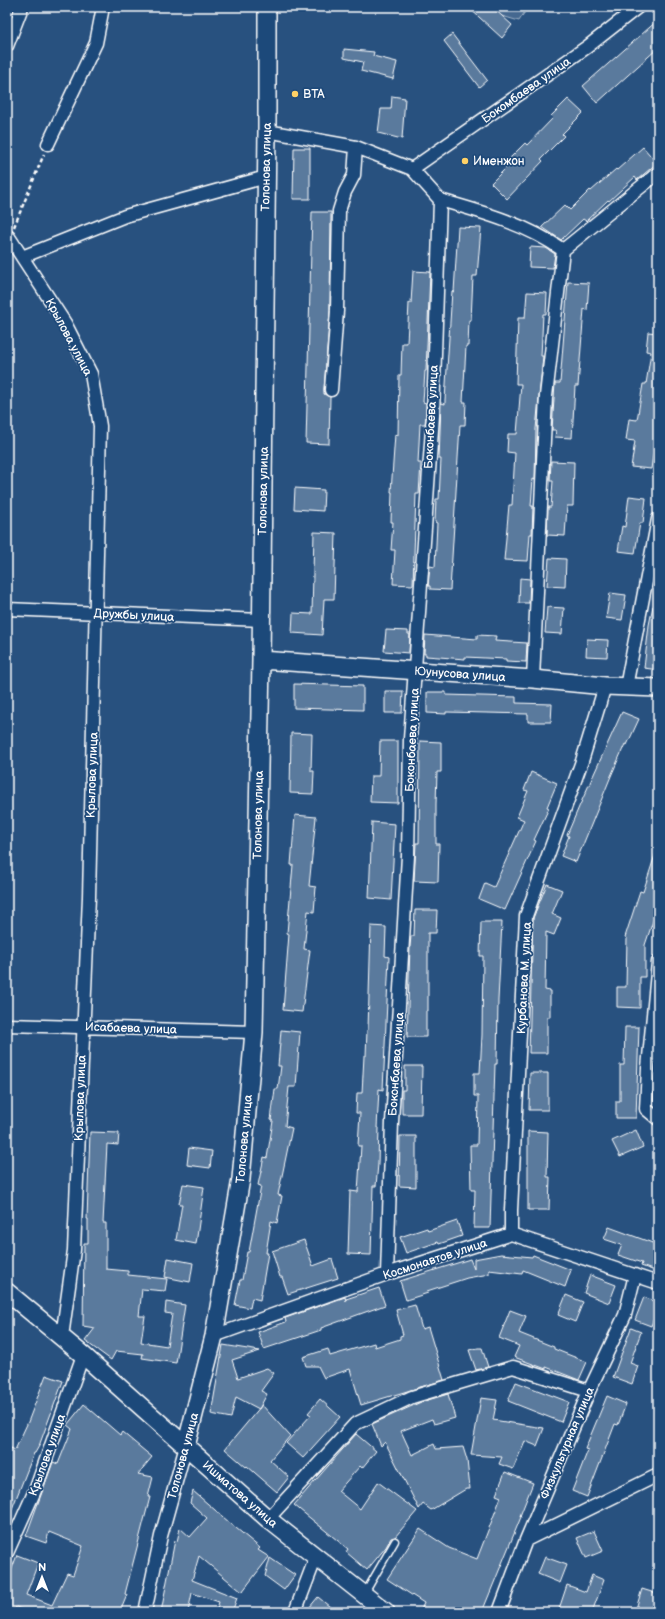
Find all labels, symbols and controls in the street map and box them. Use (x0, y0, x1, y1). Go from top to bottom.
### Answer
street label: Бокомбаева улица (479, 54, 574, 127)
place label: BTA (303, 87, 325, 102)
marker: BTA (290, 89, 300, 99)
street label: Толонова улица (258, 122, 275, 212)
place label: Именжон (473, 154, 524, 169)
marker: Именжон (460, 156, 470, 166)
street label: Крылова улица (42, 296, 95, 379)
street label: Боконбаева улица (421, 365, 442, 469)
street label: Толонова улица (255, 446, 272, 536)
street label: Дружбы улица (93, 606, 175, 625)
street label: Юунусова улица (414, 664, 506, 685)
street label: Боконбаева улица (402, 688, 423, 792)
street label: Крылова улица (84, 732, 101, 818)
street label: Толонова улица (250, 770, 267, 860)
street label: Курбанова М. улица (514, 922, 535, 1034)
street label: Боконбаева улица (385, 1012, 408, 1116)
street label: Исабаева улица (85, 1019, 177, 1038)
street label: Крылова улица (72, 1055, 89, 1141)
street label: Толонова улица (233, 1094, 256, 1184)
street label: Космонавтов улица (381, 1236, 489, 1283)
street label: Физкультурная улица (537, 1385, 598, 1501)
street label: Толонова улица (165, 1411, 202, 1501)
street label: Крылова улица (26, 1412, 69, 1498)
street label: Ишматова улица (199, 1458, 280, 1531)
north arrow (22, 1557, 62, 1597)
text: N (38, 1561, 46, 1574)

